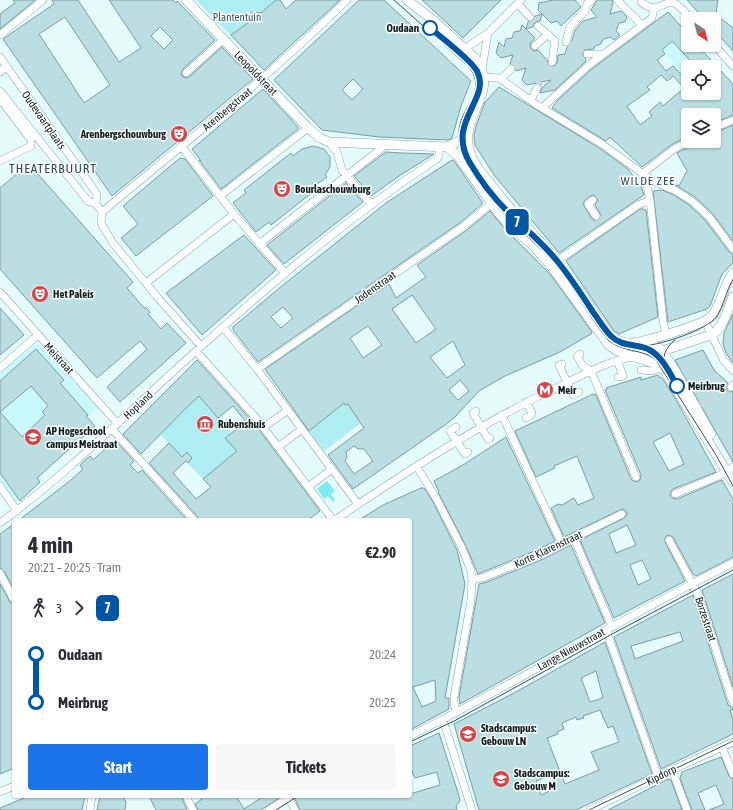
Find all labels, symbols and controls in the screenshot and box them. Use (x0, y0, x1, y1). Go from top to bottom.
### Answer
park label: Plantentuin (213, 11, 261, 23)
north arrow (681, 12, 721, 52)
map controls (681, 12, 721, 148)
marker: Oudaan (422, 20, 438, 36)
place label: Oudaan (386, 22, 419, 34)
street label: Leopoldstraat (232, 49, 280, 97)
button: locate (681, 60, 721, 100)
street label: Arenbergstraat (200, 85, 254, 133)
street label: Oudevaartplaats (20, 89, 69, 151)
button: layers (681, 108, 721, 148)
theatre icon: Arenbergschouwburg (169, 124, 189, 144)
place label: Arenbergschouwburg (80, 128, 166, 140)
district label: THEATERBUURT (9, 161, 97, 176)
district label: WILDE ZEE (621, 174, 675, 188)
theatre icon: Bourlaschouwburg (272, 179, 292, 199)
place label: Bourlaschouwburg (295, 183, 371, 195)
line badge: 7 (504, 209, 530, 235)
text: 7 (514, 214, 520, 230)
street label: Jodenstraat (352, 268, 398, 306)
theatre icon: Het Paleis (30, 284, 50, 304)
place label: Het Paleis (53, 288, 94, 300)
street label: Meistraat (42, 340, 76, 376)
marker: Meirbrug (669, 378, 685, 394)
metro station icon: Meir (535, 380, 555, 400)
place label: Meirbrug (688, 380, 725, 392)
place label: Meir (558, 384, 577, 396)
street label: Hopland (121, 389, 155, 421)
museum icon: Rubenshuis (195, 414, 215, 434)
place label: Rubenshuis (218, 418, 265, 430)
place label: AP Hogeschool campus Meistraat (45, 425, 118, 450)
school or university icon: AP Hogeschool campus Meistraat (23, 427, 43, 447)
street label: Korte Klarenstraat (512, 528, 584, 570)
text: 4 min (28, 532, 73, 558)
text: €2.90 (365, 544, 396, 561)
text: 20:21 – 20:25 · Tram (28, 560, 121, 575)
street label: Borzestraat (693, 595, 719, 643)
icon: walk (28, 597, 50, 619)
icon: forward (68, 597, 90, 619)
text: 7 (104, 600, 111, 616)
text: 3 (56, 601, 62, 616)
street label: Lange Nieuwstraat (535, 626, 607, 672)
text: Oudaan (58, 646, 102, 663)
text: 20:24 (369, 647, 396, 662)
text: Meirbrug (58, 694, 108, 711)
text: 20:25 (369, 695, 396, 710)
place label: Stadscampus: Gebouw LN (481, 722, 537, 747)
school or university icon: Stadscampus: Gebouw LN (458, 724, 478, 744)
button: Start (28, 744, 208, 790)
button: Tickets (216, 744, 396, 790)
street label: Kipdorp (644, 763, 678, 787)
place label: Stadscampus: Gebouw M (514, 767, 570, 792)
school or university icon: Stadscampus: Gebouw M (491, 769, 511, 789)

